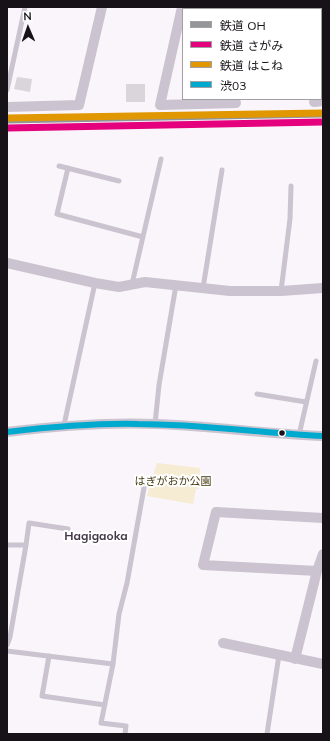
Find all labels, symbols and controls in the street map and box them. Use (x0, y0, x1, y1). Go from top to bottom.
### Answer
north arrow (8, 8, 48, 48)
legend (182, 8, 322, 100)
text: N (23, 9, 32, 23)
text: 鉄道 OH (220, 18, 266, 33)
text: 鉄道 さがみ (220, 38, 283, 53)
text: 鉄道 はこね (220, 58, 283, 73)
text: 渋03 (220, 78, 246, 93)
unlabelled marker (277, 428, 287, 438)
park label: はぎがおか公園 (135, 475, 211, 489)
district label: Hagigaoka (64, 529, 128, 543)

